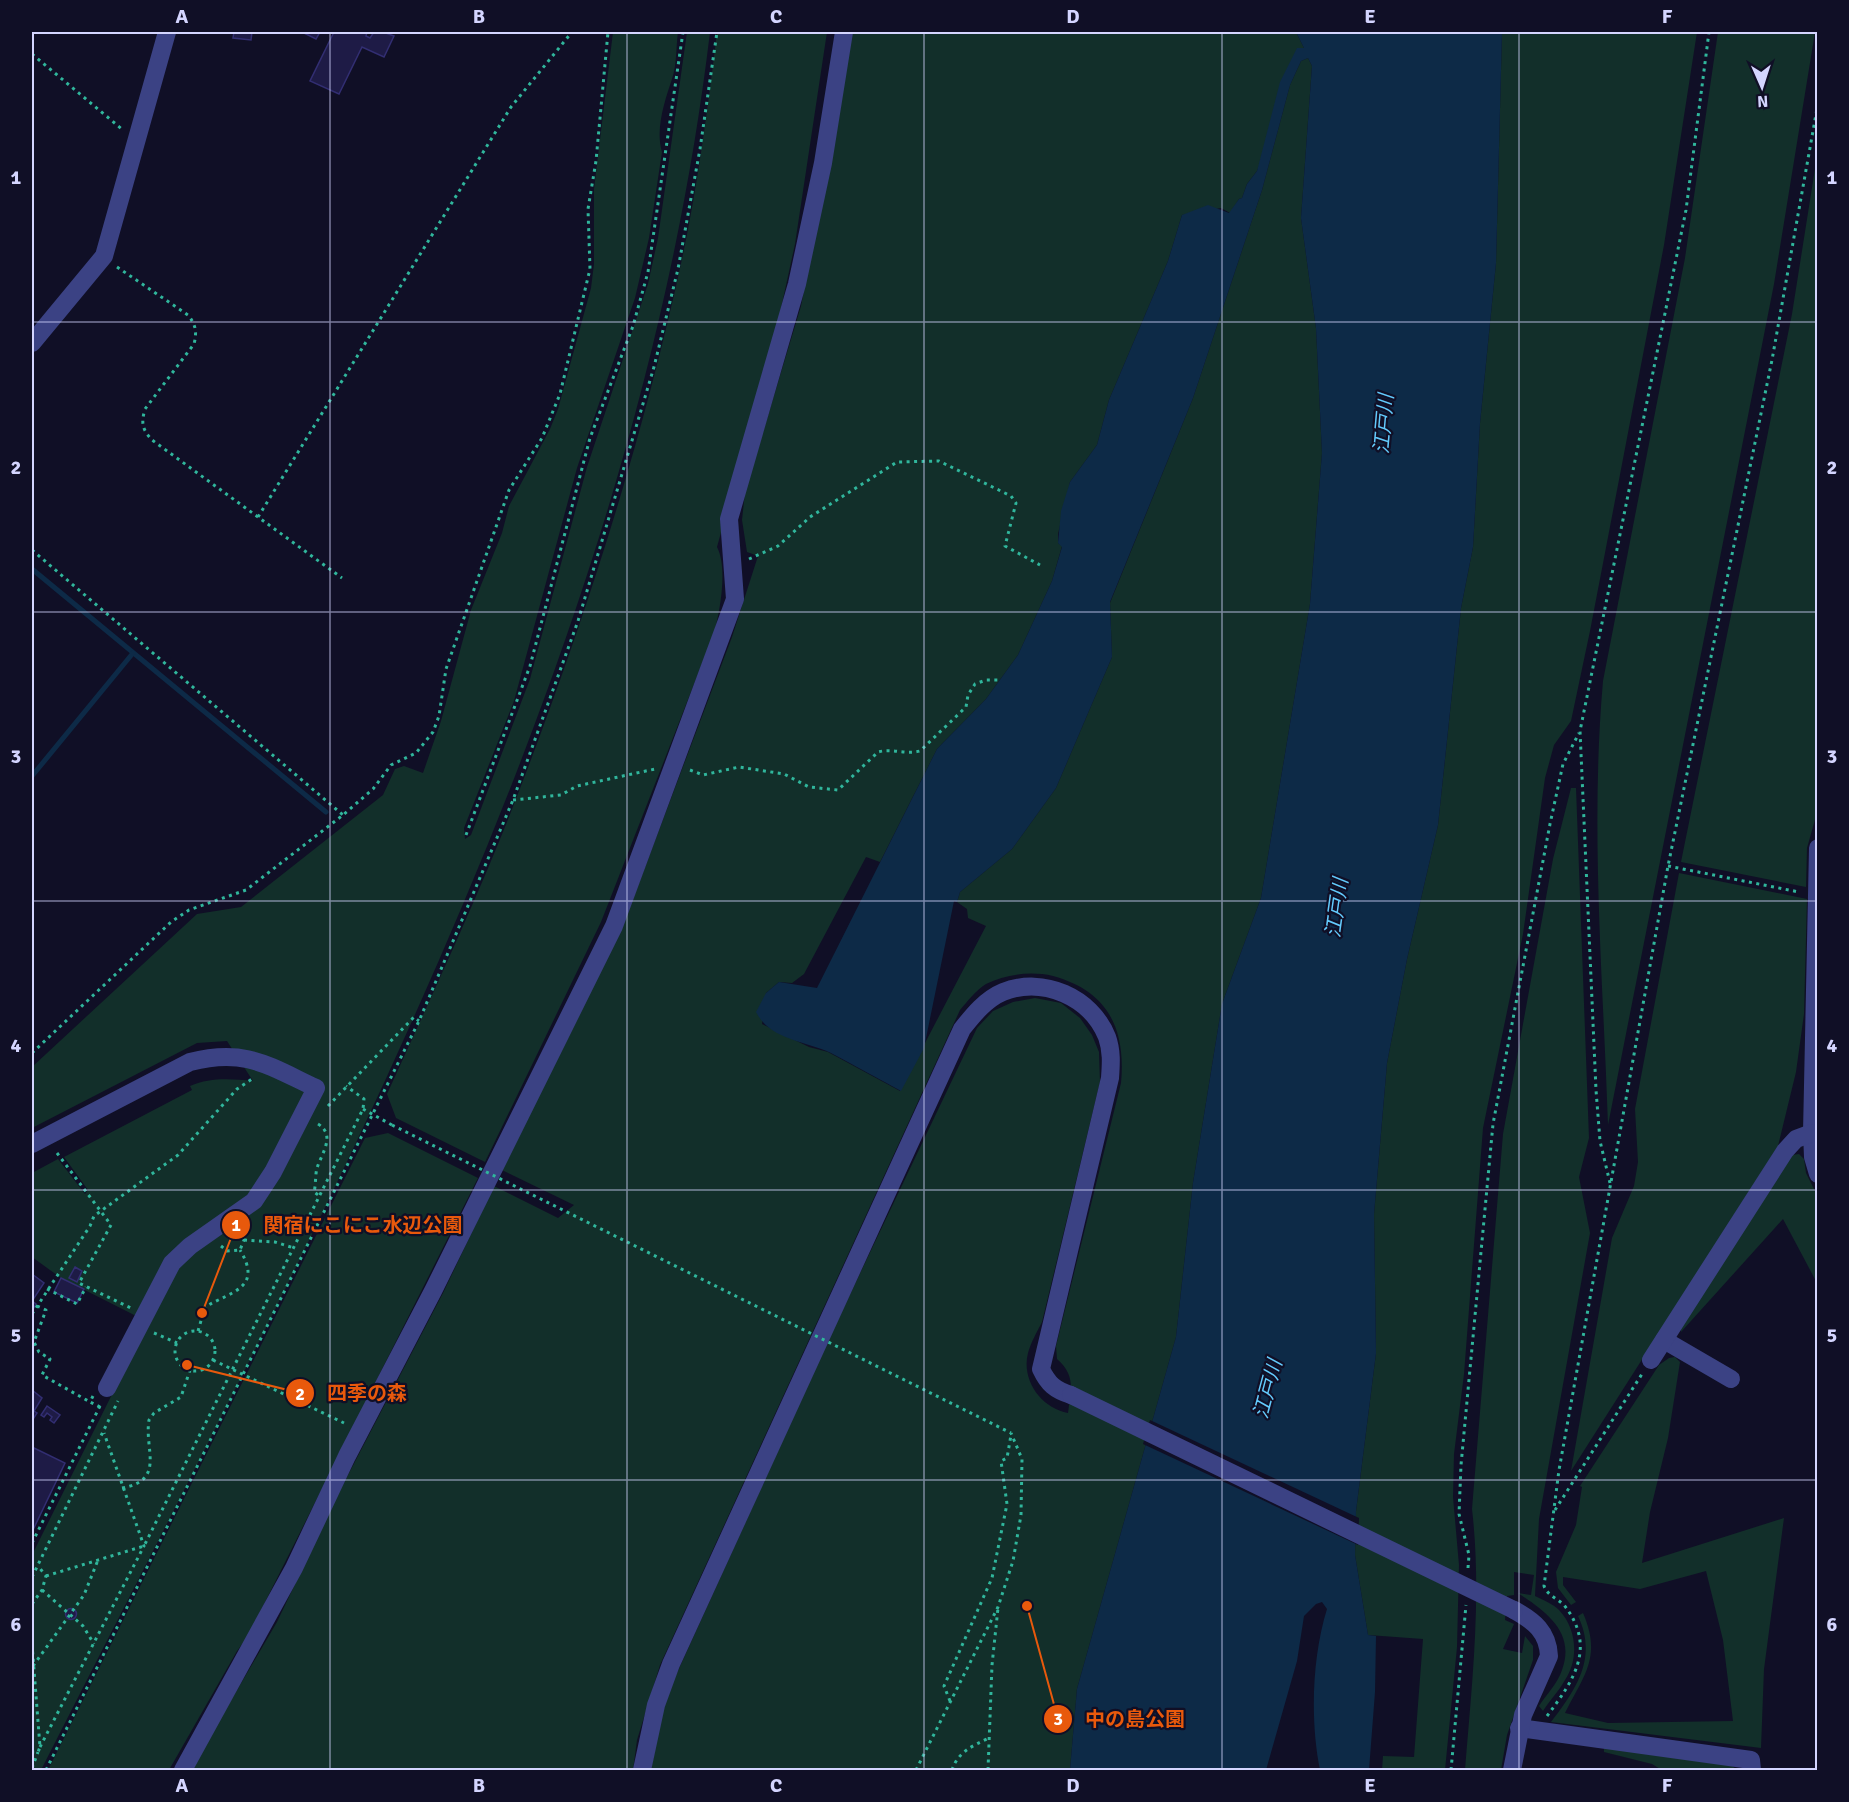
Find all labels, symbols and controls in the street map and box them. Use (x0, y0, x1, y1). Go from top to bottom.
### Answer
text: A (176, 4, 189, 29)
text: B (473, 4, 485, 29)
text: C (770, 4, 782, 29)
text: D (1066, 4, 1080, 29)
text: E (1364, 4, 1376, 29)
text: F (1662, 4, 1673, 29)
north arrow (1732, 57, 1792, 117)
text: N (1757, 91, 1769, 111)
text: 1 (11, 165, 22, 190)
text: 1 (1827, 165, 1838, 190)
water label: 江戸川 (1369, 391, 1399, 455)
text: 2 (11, 455, 21, 480)
text: 2 (1827, 455, 1837, 480)
text: 3 (11, 744, 21, 769)
text: 3 (1827, 744, 1837, 769)
water label: 江戸川 (1320, 875, 1354, 939)
text: 4 (11, 1033, 22, 1058)
text: 4 (1827, 1033, 1838, 1058)
callout: 関宿にこにこ水辺公園 (221, 1206, 475, 1244)
text: 関宿にこにこ水辺公園 (263, 1213, 463, 1238)
text: 1 (231, 1214, 241, 1236)
text: 5 (11, 1323, 21, 1348)
text: 5 (1827, 1323, 1837, 1348)
water label: 江戸川 (1248, 1355, 1288, 1421)
callout: 四季の森 (285, 1374, 419, 1412)
text: 四季の森 (327, 1381, 407, 1406)
text: 2 (295, 1383, 305, 1405)
text: 6 (11, 1612, 22, 1637)
text: 6 (1827, 1612, 1838, 1637)
callout: 中の島公園 (1043, 1700, 1197, 1738)
text: 中の島公園 (1085, 1707, 1185, 1732)
text: 3 (1053, 1708, 1063, 1730)
text: A (176, 1773, 189, 1798)
text: B (473, 1773, 485, 1798)
text: C (770, 1773, 782, 1798)
text: D (1066, 1773, 1080, 1798)
text: E (1364, 1773, 1376, 1798)
text: F (1662, 1773, 1673, 1798)

